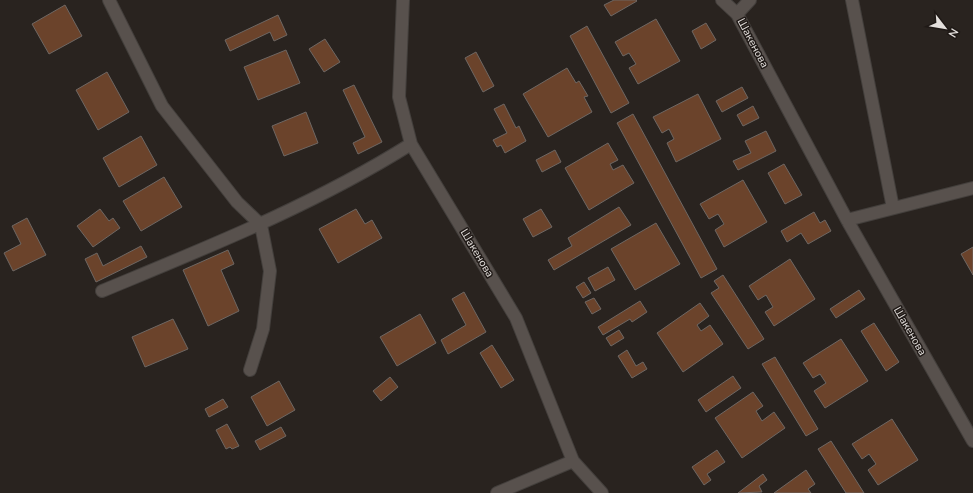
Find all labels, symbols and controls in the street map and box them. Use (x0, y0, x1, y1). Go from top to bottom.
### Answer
north arrow (925, 8, 965, 48)
street label: Шакенова (734, 16, 772, 70)
text: N (945, 26, 962, 40)
street label: Шакенова (457, 226, 497, 280)
street label: Шакенова (890, 304, 930, 358)

